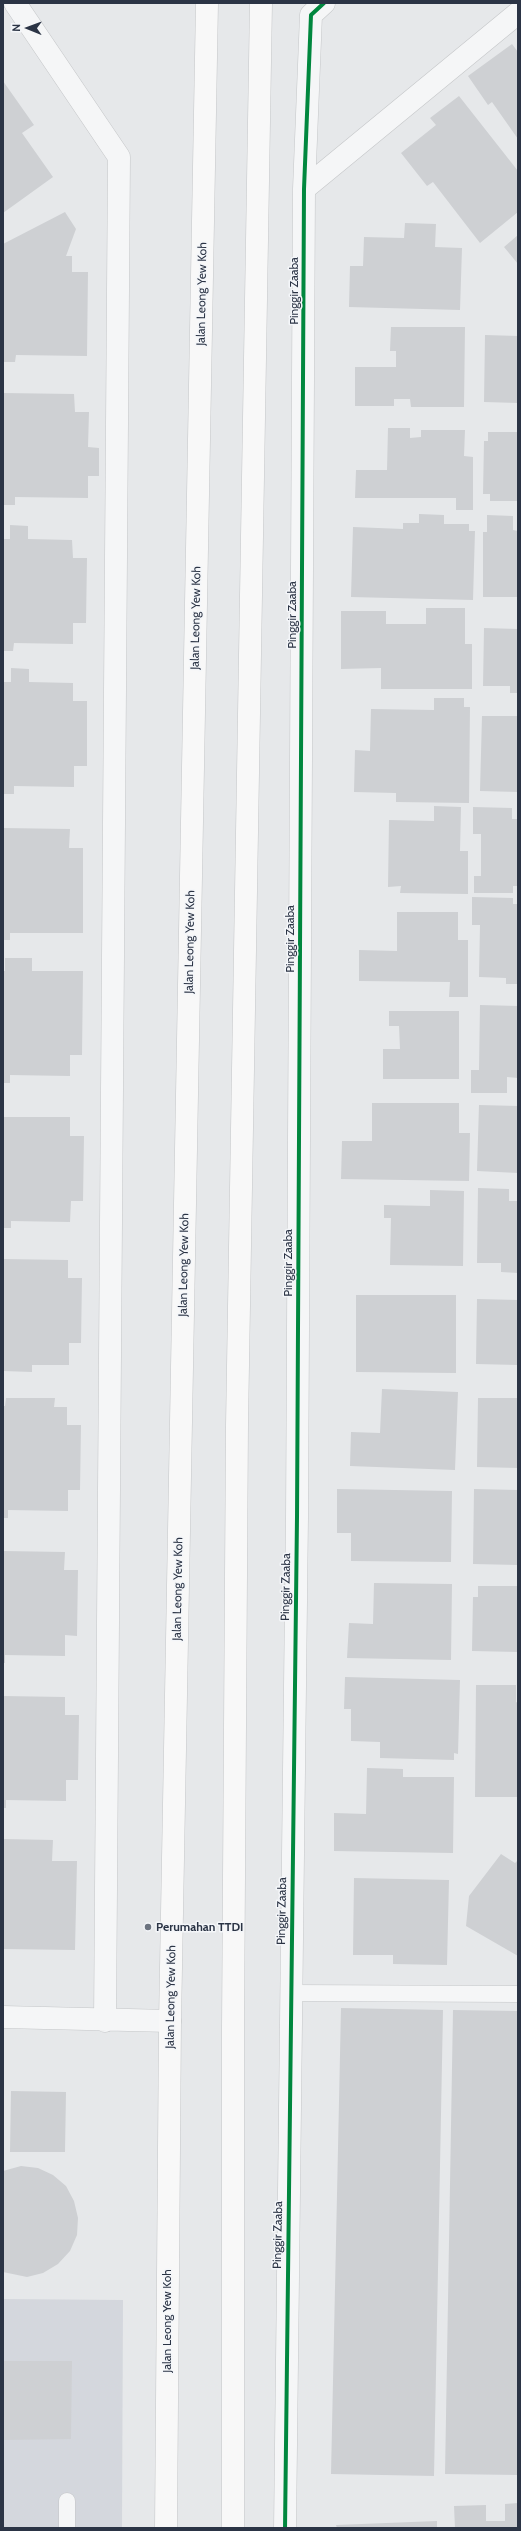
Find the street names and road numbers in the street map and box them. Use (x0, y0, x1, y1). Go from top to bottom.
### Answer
street label: Jalan Leong Yew Koh (194, 242, 210, 346)
street label: Pinggir Zaaba (287, 257, 301, 325)
street label: Jalan Leong Yew Koh (188, 566, 204, 670)
street label: Pinggir Zaaba (285, 581, 299, 649)
street label: Jalan Leong Yew Koh (182, 890, 198, 994)
street label: Pinggir Zaaba (283, 905, 297, 973)
street label: Jalan Leong Yew Koh (176, 1213, 192, 1317)
street label: Pinggir Zaaba (281, 1229, 295, 1297)
street label: Jalan Leong Yew Koh (170, 1537, 186, 1641)
street label: Pinggir Zaaba (278, 1553, 294, 1621)
street label: Pinggir Zaaba (274, 1877, 290, 1945)
street label: Jalan Leong Yew Koh (163, 1945, 179, 2049)
street label: Pinggir Zaaba (270, 2201, 286, 2269)
street label: Jalan Leong Yew Koh (160, 2269, 174, 2373)

